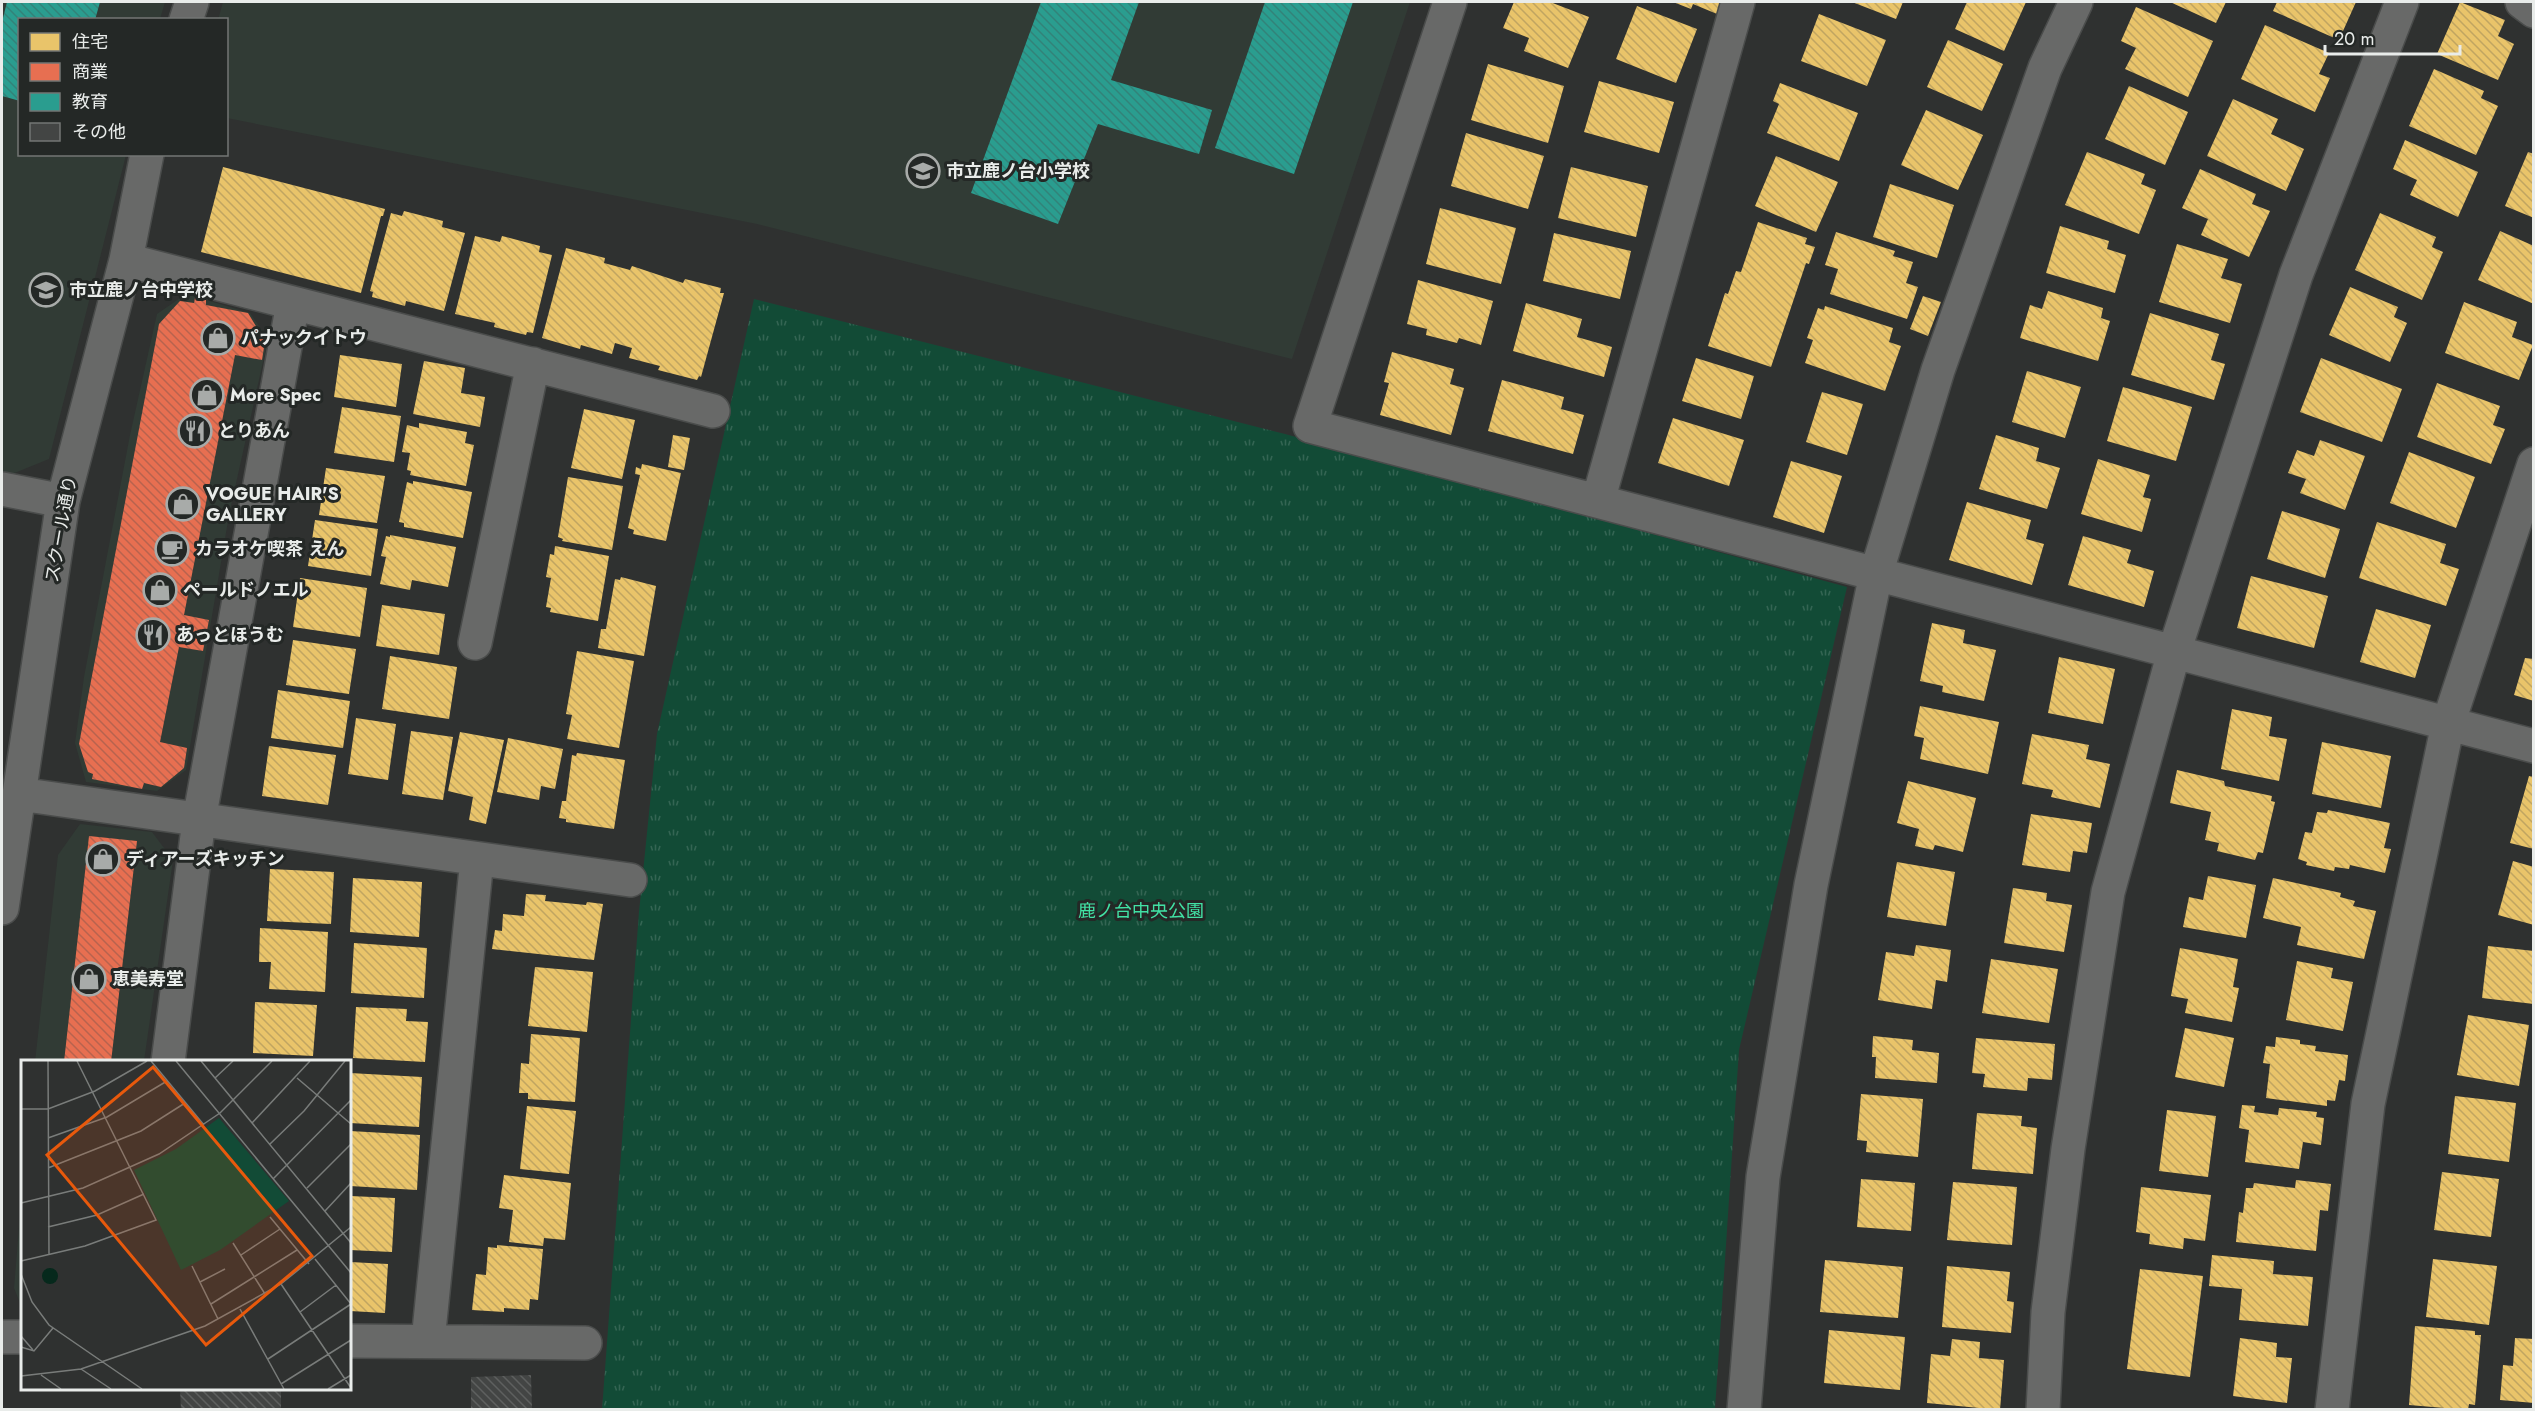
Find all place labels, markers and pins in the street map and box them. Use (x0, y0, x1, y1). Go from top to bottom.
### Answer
school or university icon: 市立鹿ノ台小学校 (905, 153, 941, 189)
place label: 市立鹿ノ台小学校 (946, 158, 1090, 184)
school or university icon: 市立鹿ノ台中学校 (28, 272, 64, 308)
place label: 市立鹿ノ台中学校 (69, 277, 213, 303)
shop icon: パナックイトウ (200, 320, 236, 356)
place label: パナックイトウ (241, 325, 367, 351)
shop icon: More Spec (189, 377, 225, 413)
place label: More Spec (230, 382, 321, 408)
restaurant icon: とりあん (177, 413, 213, 449)
place label: とりあん (218, 418, 290, 444)
place label: VOGUE HAIR'S GALLERY (205, 481, 339, 528)
shop icon: VOGUE HAIR'S GALLERY (165, 486, 201, 522)
cafe icon: カラオケ喫茶 えん (154, 531, 190, 567)
place label: カラオケ喫茶 えん (195, 536, 344, 562)
shop icon: ペールドノエル (142, 572, 178, 608)
place label: ペールドノエル (183, 577, 309, 603)
restaurant icon: あっとほうむ (135, 617, 171, 653)
place label: あっとほうむ (176, 622, 284, 648)
shop icon: ディアーズキッチン (85, 841, 121, 877)
place label: ディアーズキッチン (126, 846, 285, 872)
shop icon: 恵美寿堂 (71, 961, 107, 997)
place label: 恵美寿堂 (112, 966, 184, 992)

